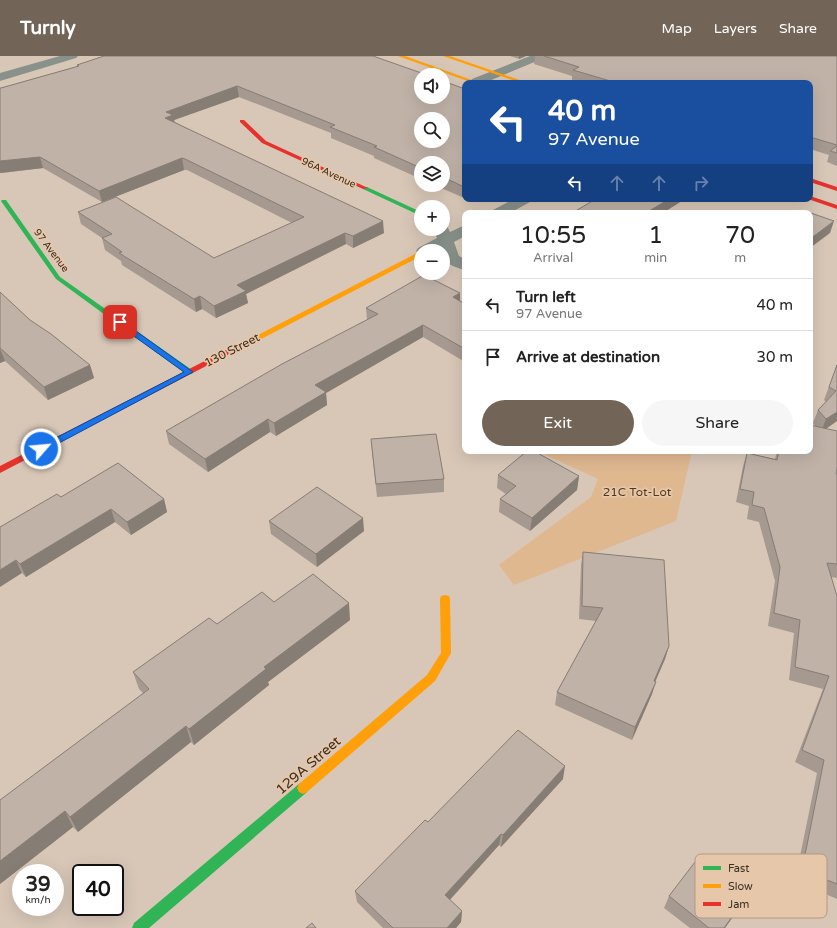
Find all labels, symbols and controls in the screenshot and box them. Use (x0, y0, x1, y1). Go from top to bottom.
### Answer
text: Turnly (20, 17, 76, 39)
text: Map (662, 20, 692, 37)
text: Layers (714, 20, 757, 37)
text: Share (779, 20, 817, 37)
map controls (414, 68, 450, 280)
button: sound (414, 68, 450, 104)
text: 40 m (548, 94, 616, 128)
icon: left (482, 96, 534, 148)
button: search (414, 112, 450, 148)
text: 97 Avenue (548, 128, 640, 150)
street label: 96A Avenue (300, 155, 358, 191)
button: layers (414, 156, 450, 192)
icon: left (564, 172, 586, 194)
icon: ahead (606, 172, 628, 194)
icon: ahead (648, 172, 670, 194)
icon: right (690, 172, 712, 194)
button: + (414, 200, 450, 236)
text: 10:55 (520, 221, 586, 250)
text: 1 (648, 221, 663, 250)
text: 70 (725, 221, 755, 250)
street label: 97 Avenue (31, 227, 72, 275)
button: − (414, 244, 450, 280)
text: Arrival (533, 250, 573, 266)
text: min (644, 250, 667, 266)
text: m (734, 250, 746, 266)
text: Turn left (516, 288, 576, 306)
icon: left (482, 294, 504, 316)
text: 40 m (756, 296, 793, 314)
pin (103, 305, 137, 339)
text: 97 Avenue (516, 306, 582, 322)
icon: arrive (109, 311, 131, 333)
street label: 130 Street (202, 330, 262, 370)
icon: arrive (482, 346, 504, 368)
text: Arrive at destination (516, 348, 660, 366)
text: 30 m (756, 348, 793, 366)
button: Exit (482, 400, 634, 446)
button: Share (642, 400, 793, 446)
position arrow (20, 428, 62, 470)
park label: 21C Tot-Lot (603, 485, 672, 499)
street label: 129A Street (272, 732, 345, 798)
legend (695, 854, 827, 918)
text: Fast (728, 862, 749, 875)
speed limit sign: 40 (72, 864, 124, 916)
text: 39 (25, 873, 51, 897)
text: Slow (728, 880, 753, 893)
text: km/h (25, 894, 51, 906)
text: Jam (728, 898, 749, 911)

